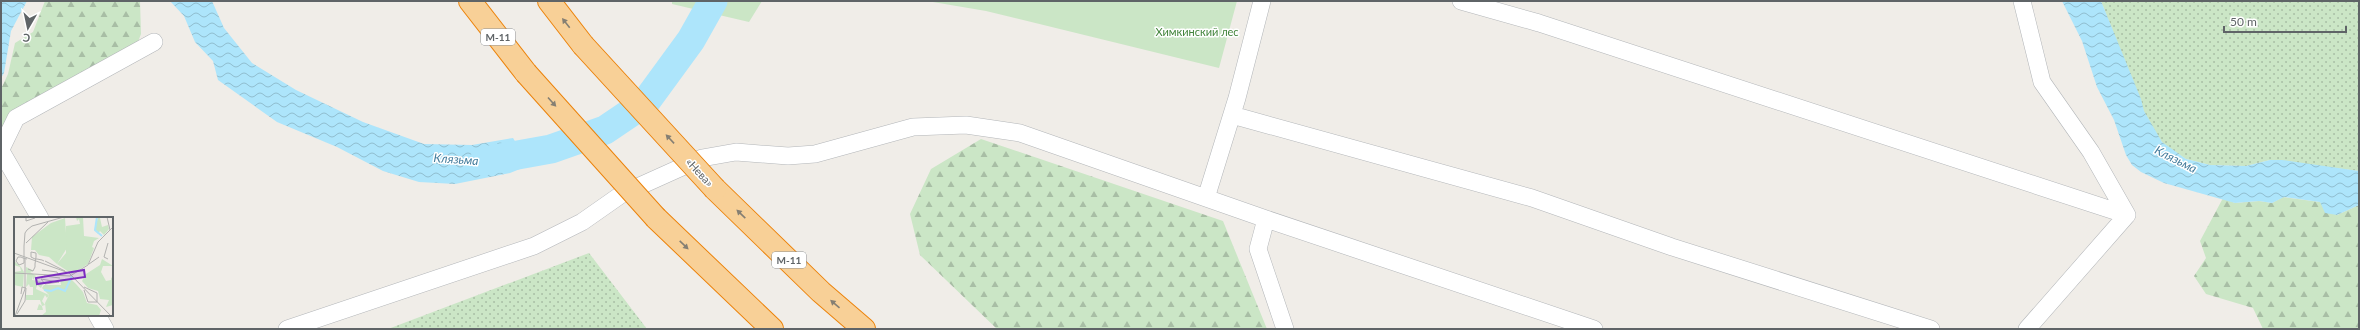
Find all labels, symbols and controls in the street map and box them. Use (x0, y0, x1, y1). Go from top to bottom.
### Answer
north arrow (8, 8, 48, 48)
scale bar (2224, 8, 2346, 34)
text: 50 m (2230, 14, 2257, 29)
one-way arrow (562, 17, 570, 28)
park label: Химкинский лес (1155, 25, 1239, 38)
road number: М-11 (481, 29, 515, 45)
text: С (21, 31, 31, 45)
one-way arrow (547, 97, 556, 107)
one-way arrow (665, 134, 674, 144)
water label: Клязьма (2152, 142, 2200, 176)
water label: Клязьма (433, 150, 479, 168)
street label: «Нева» (684, 155, 717, 189)
one-way arrow (736, 209, 746, 219)
inset map (14, 217, 113, 316)
one-way arrow (679, 240, 689, 250)
road number: М-11 (772, 252, 806, 268)
one-way arrow (830, 299, 840, 308)

